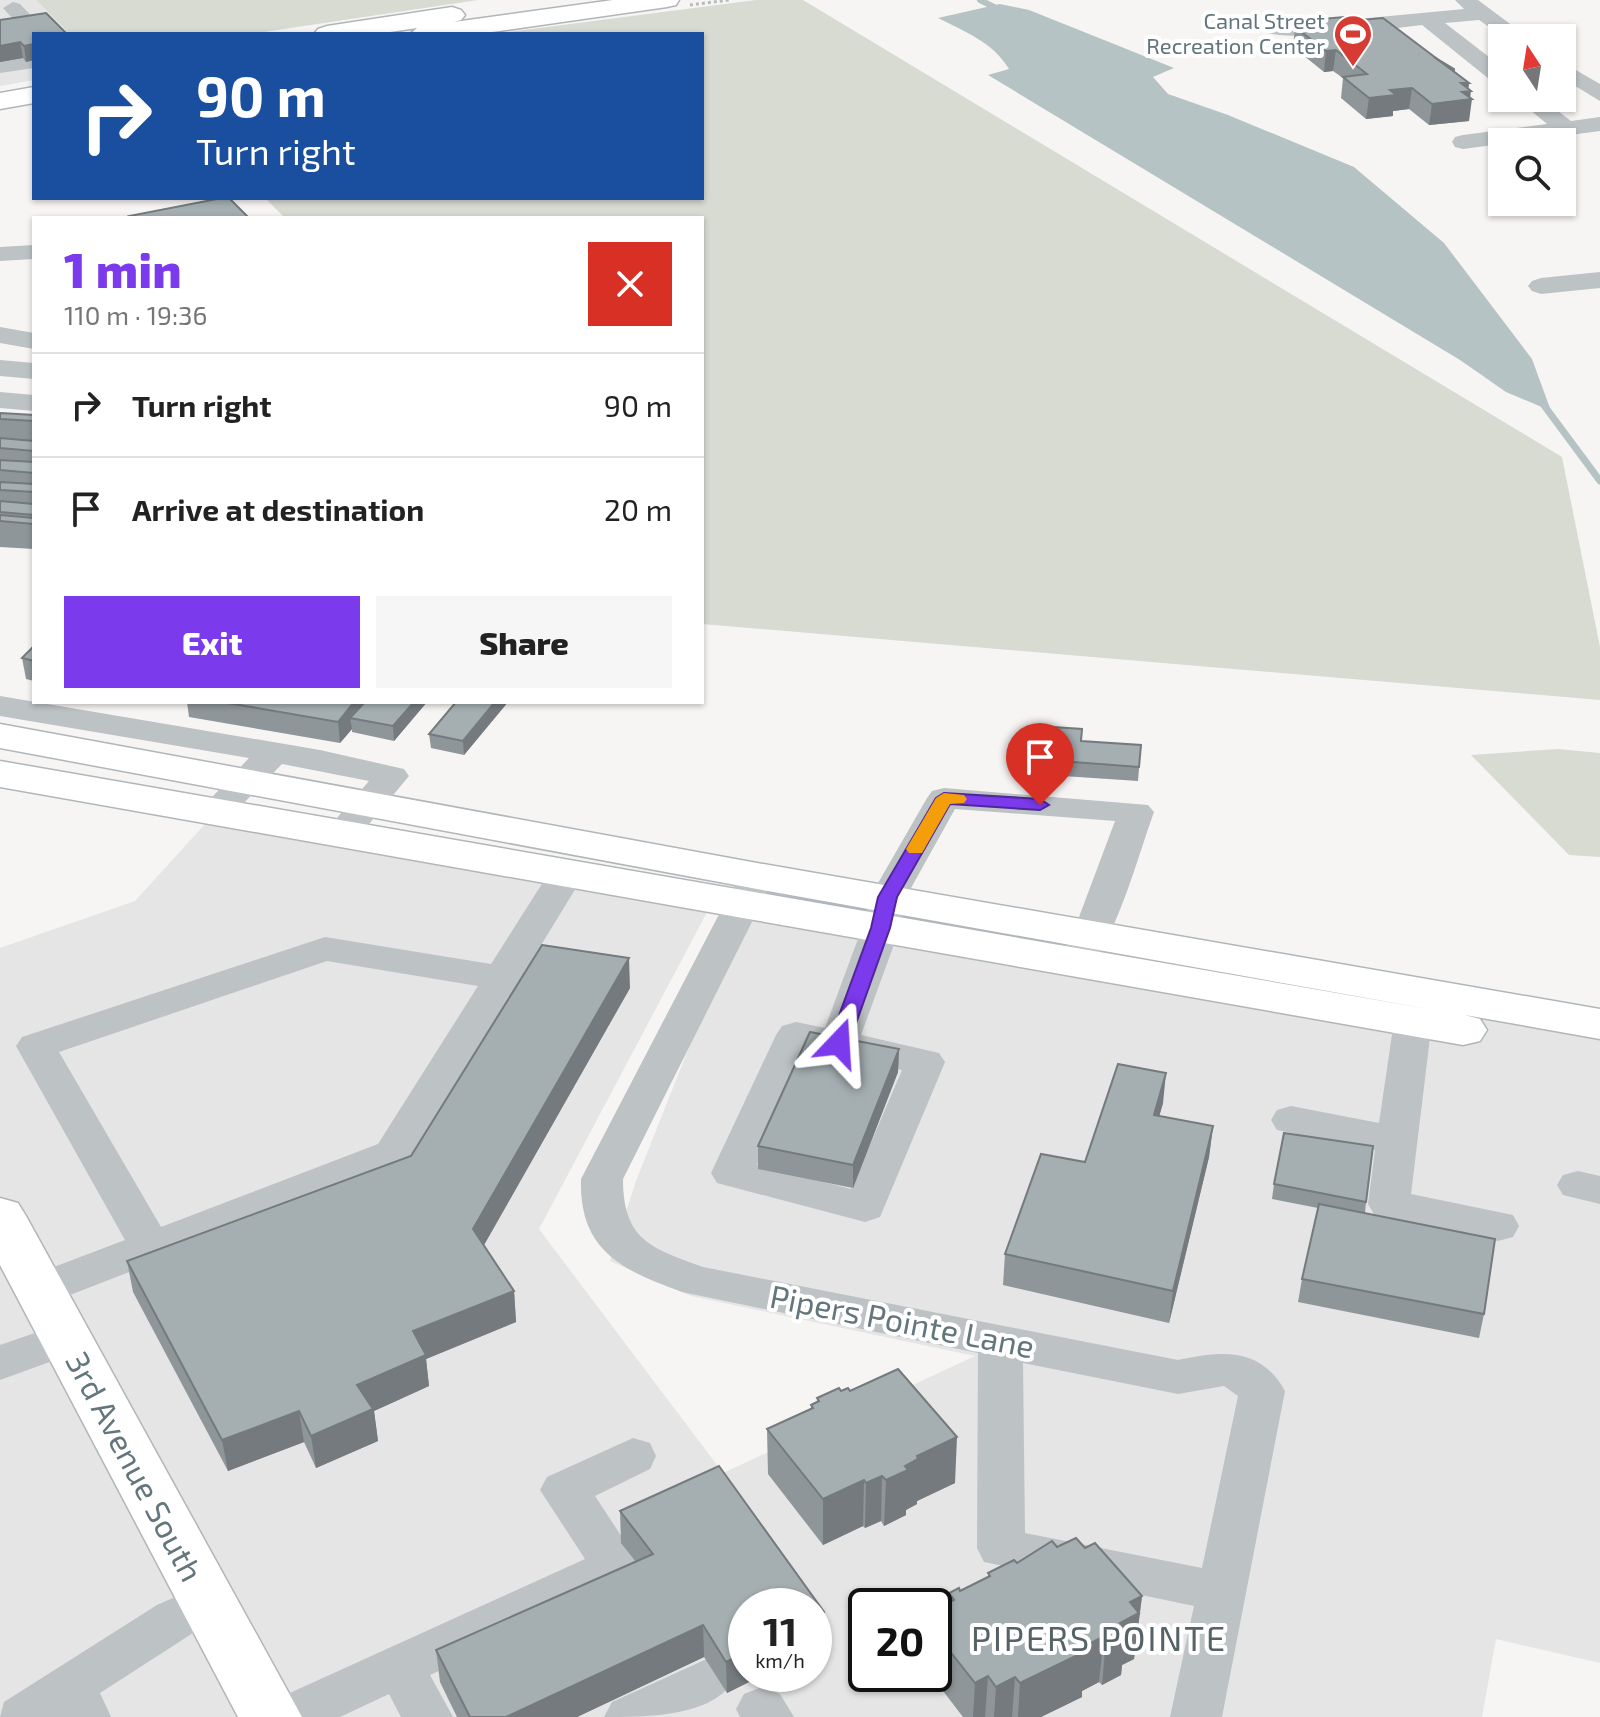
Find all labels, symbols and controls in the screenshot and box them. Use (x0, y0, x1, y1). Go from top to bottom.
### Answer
place label: Canal Street Recreation Center (1146, 7, 1325, 58)
sports icon: Canal Street Recreation Center (1332, 13, 1374, 68)
north arrow (1488, 24, 1576, 112)
map controls (1488, 24, 1576, 216)
text: 90 m (196, 61, 326, 128)
icon: right (64, 64, 168, 168)
button: search (1488, 128, 1576, 216)
text: Turn right (196, 129, 356, 172)
text: 1 min (64, 240, 182, 298)
button: close (588, 242, 672, 326)
text: 110 m · 19:36 (64, 299, 207, 330)
icon: right (64, 383, 108, 427)
text: Turn right (132, 387, 272, 423)
text: 90 m (604, 387, 672, 423)
icon: arrive (64, 487, 108, 531)
text: Arrive at destination (132, 491, 424, 527)
text: 20 m (604, 491, 672, 527)
button: Exit (64, 596, 360, 688)
button: Share (376, 596, 672, 688)
pin (1006, 723, 1074, 805)
icon: arrive (1018, 735, 1062, 779)
position arrow (797, 1001, 881, 1085)
street label: Pipers Pointe Lane (767, 1276, 1038, 1364)
street label: 3rd Avenue South (59, 1345, 212, 1587)
speed limit sign: 20 (848, 1588, 952, 1692)
text: 11 (763, 1606, 797, 1654)
district label: PIPERS POINTE (971, 1617, 1227, 1658)
text: km/h (755, 1648, 805, 1672)

